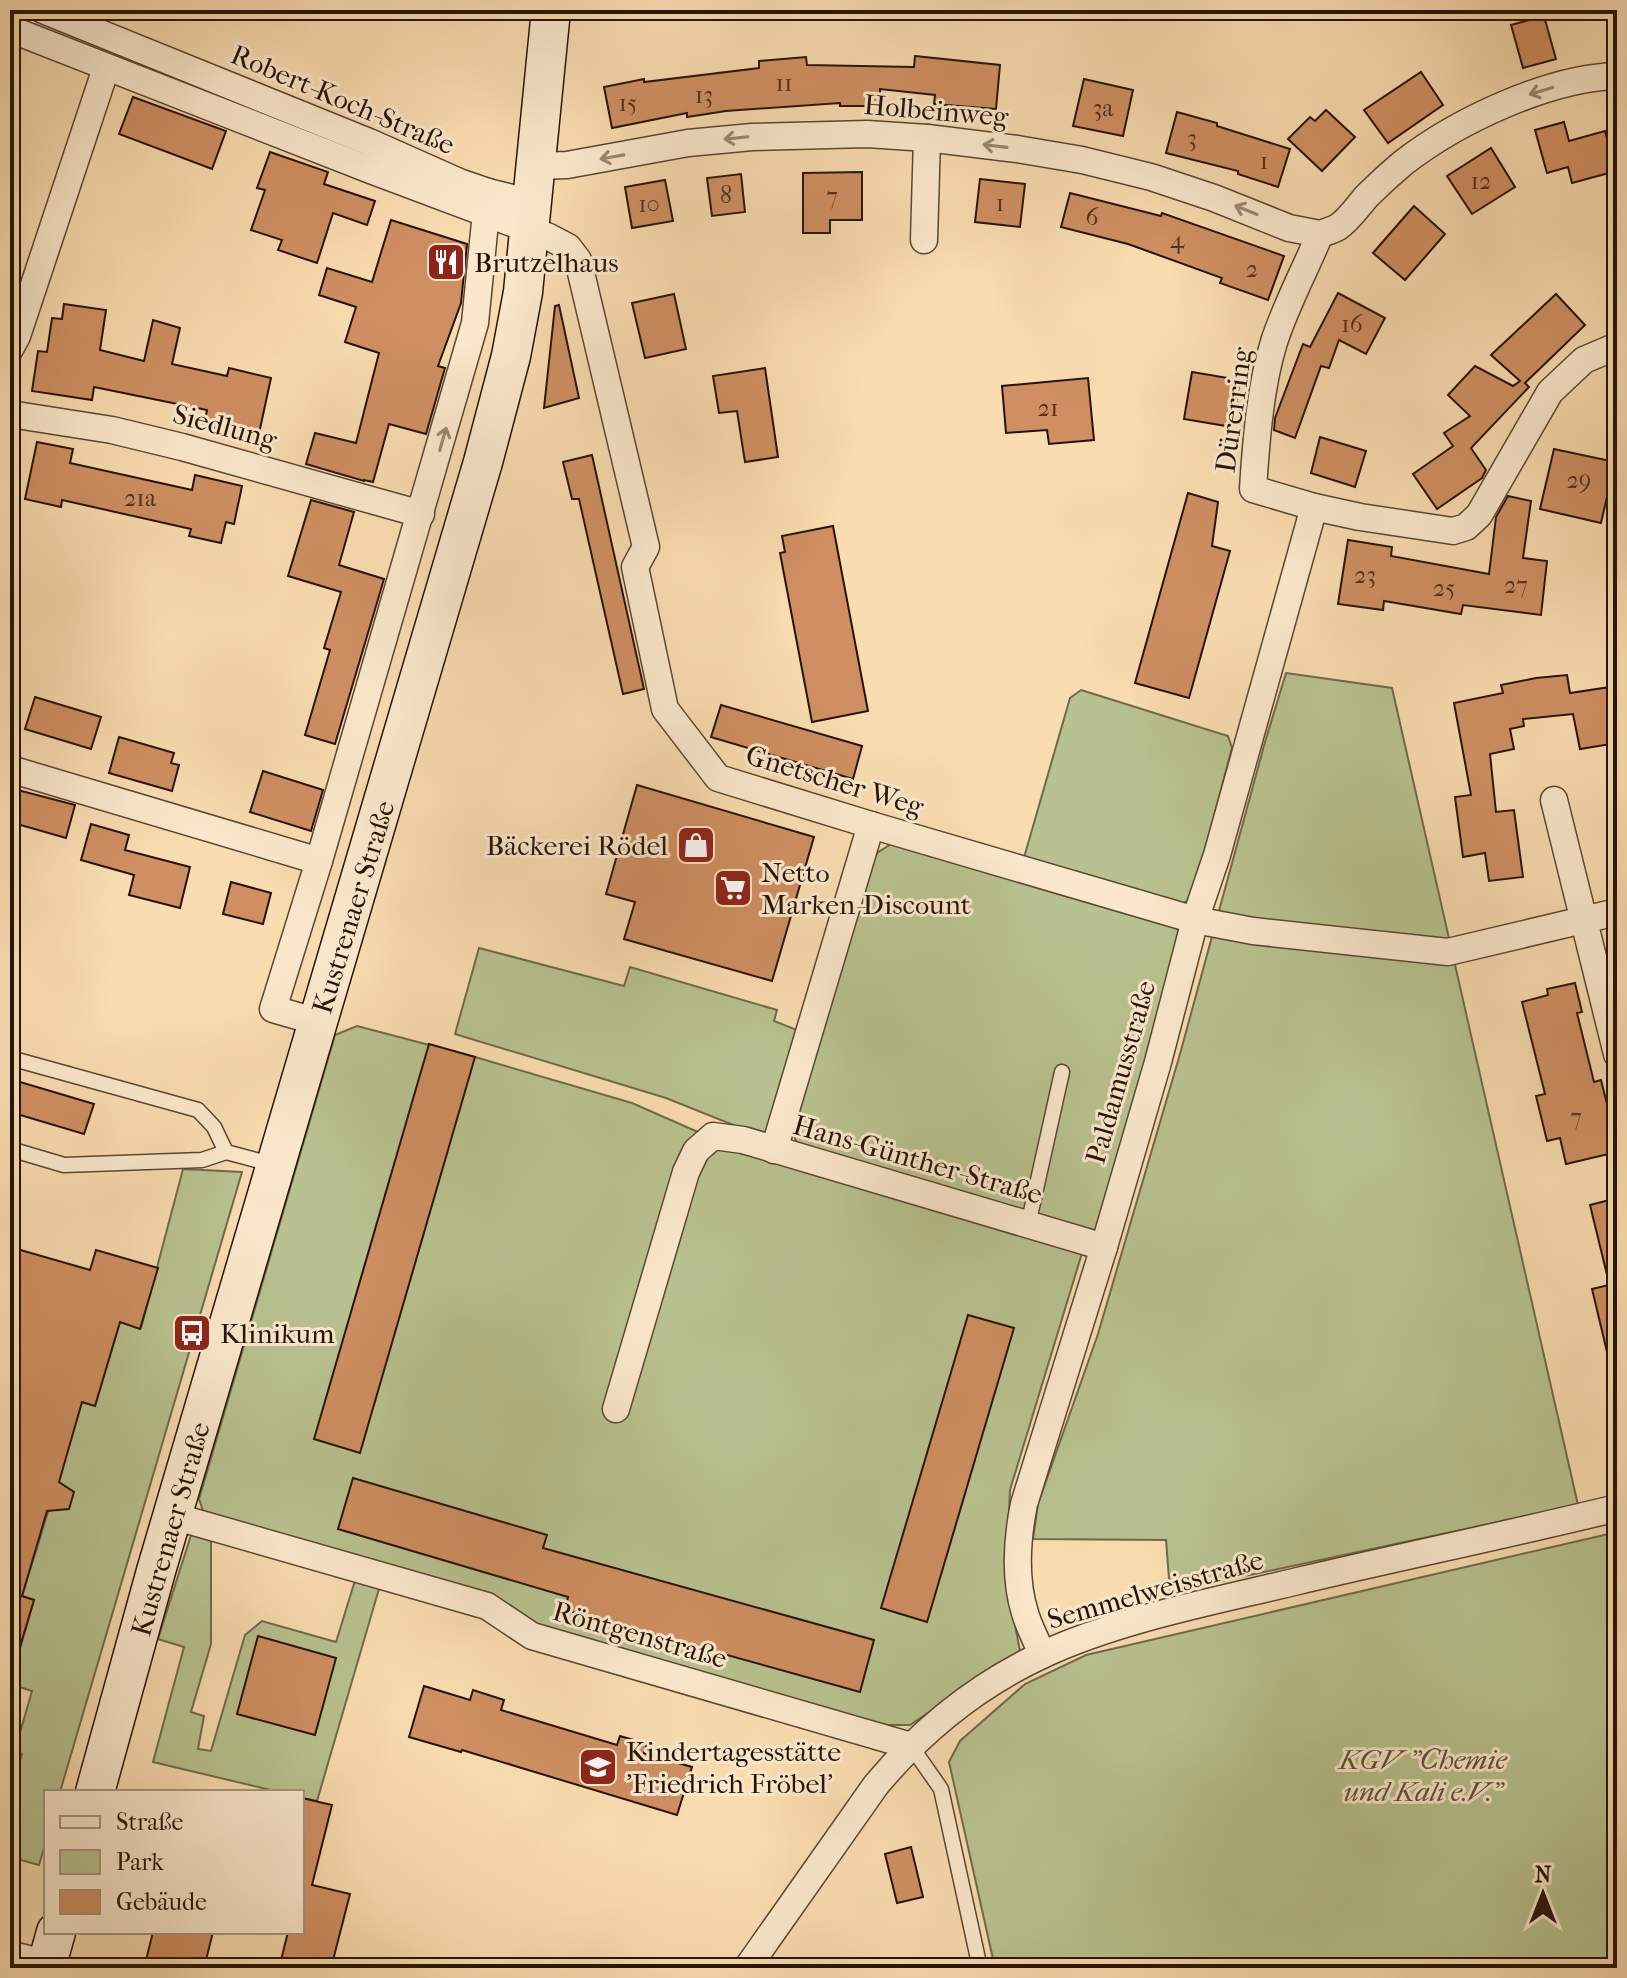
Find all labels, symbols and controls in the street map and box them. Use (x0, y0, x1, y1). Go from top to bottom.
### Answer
street label: Robert-Koch-Straße (226, 37, 460, 162)
house number: 11 (775, 69, 793, 97)
house number: 13 (695, 81, 713, 109)
one-way arrow (1528, 84, 1554, 99)
street label: Holbeinweg (862, 88, 1011, 133)
house number: 15 (619, 89, 637, 117)
house number: 3a (1093, 94, 1114, 122)
house number: 3 (1187, 124, 1197, 152)
one-way arrow (723, 131, 750, 146)
one-way arrow (982, 139, 1009, 154)
house number: 1 (1260, 147, 1268, 175)
one-way arrow (600, 150, 626, 165)
house number: 12 (1471, 167, 1491, 195)
house number: 8 (720, 181, 732, 209)
house number: 7 (826, 182, 838, 210)
house number: 1 (996, 189, 1004, 217)
house number: 10 (638, 190, 660, 218)
one-way arrow (1234, 202, 1259, 217)
house number: 6 (1086, 203, 1100, 231)
house number: 4 (1170, 226, 1185, 254)
restaurant icon: Brutzelhaus (425, 241, 467, 283)
place label: Brutzelhaus (474, 246, 619, 279)
house number: 2 (1246, 255, 1258, 283)
house number: 16 (1341, 310, 1364, 338)
street label: Dürerring (1208, 344, 1259, 475)
house number: 21 (1038, 394, 1058, 422)
street label: Siedlung (169, 397, 281, 456)
one-way arrow (436, 426, 451, 452)
house number: 29 (1567, 466, 1591, 494)
house number: 21a (124, 484, 157, 512)
house number: 23 (1354, 561, 1376, 589)
house number: 27 (1504, 571, 1528, 599)
house number: 25 (1433, 574, 1455, 602)
street label: Gnetscher Weg (742, 738, 929, 823)
street label: Kustrenaer Straße (305, 797, 402, 1018)
shop icon: Bäckerei Rödel (675, 824, 717, 866)
place label: Bäckerei Rödel (486, 829, 668, 862)
place label: Netto Marken-Discount (761, 856, 971, 921)
supermarket icon: Netto Marken-Discount (712, 867, 754, 909)
street label: Paldamusstraße (1079, 977, 1162, 1167)
house number: 7 (1570, 1103, 1582, 1131)
street label: Hans-Günther-Straße (789, 1108, 1046, 1211)
bus stop icon: Klinikum (171, 1312, 213, 1354)
place label: Klinikum (220, 1317, 335, 1350)
street label: Kustrenaer Straße (124, 1418, 217, 1640)
street label: Semmelweisstraße (1043, 1543, 1267, 1636)
street label: Röntgenstraße (549, 1594, 731, 1675)
place label: Kindertagesstätte 'Friedrich Fröbel' (626, 1735, 841, 1800)
park label: KGV "Chemie und Kali e.V." (1337, 1743, 1507, 1808)
school or university icon: Kindertagesstätte 'Friedrich Fröbel' (577, 1746, 619, 1788)
legend (44, 1790, 304, 1934)
text: Straße (116, 1808, 183, 1836)
text: Park (116, 1848, 164, 1876)
north arrow (1503, 1854, 1583, 1934)
text: N (1535, 1862, 1552, 1888)
text: Gebäude (116, 1888, 207, 1916)

